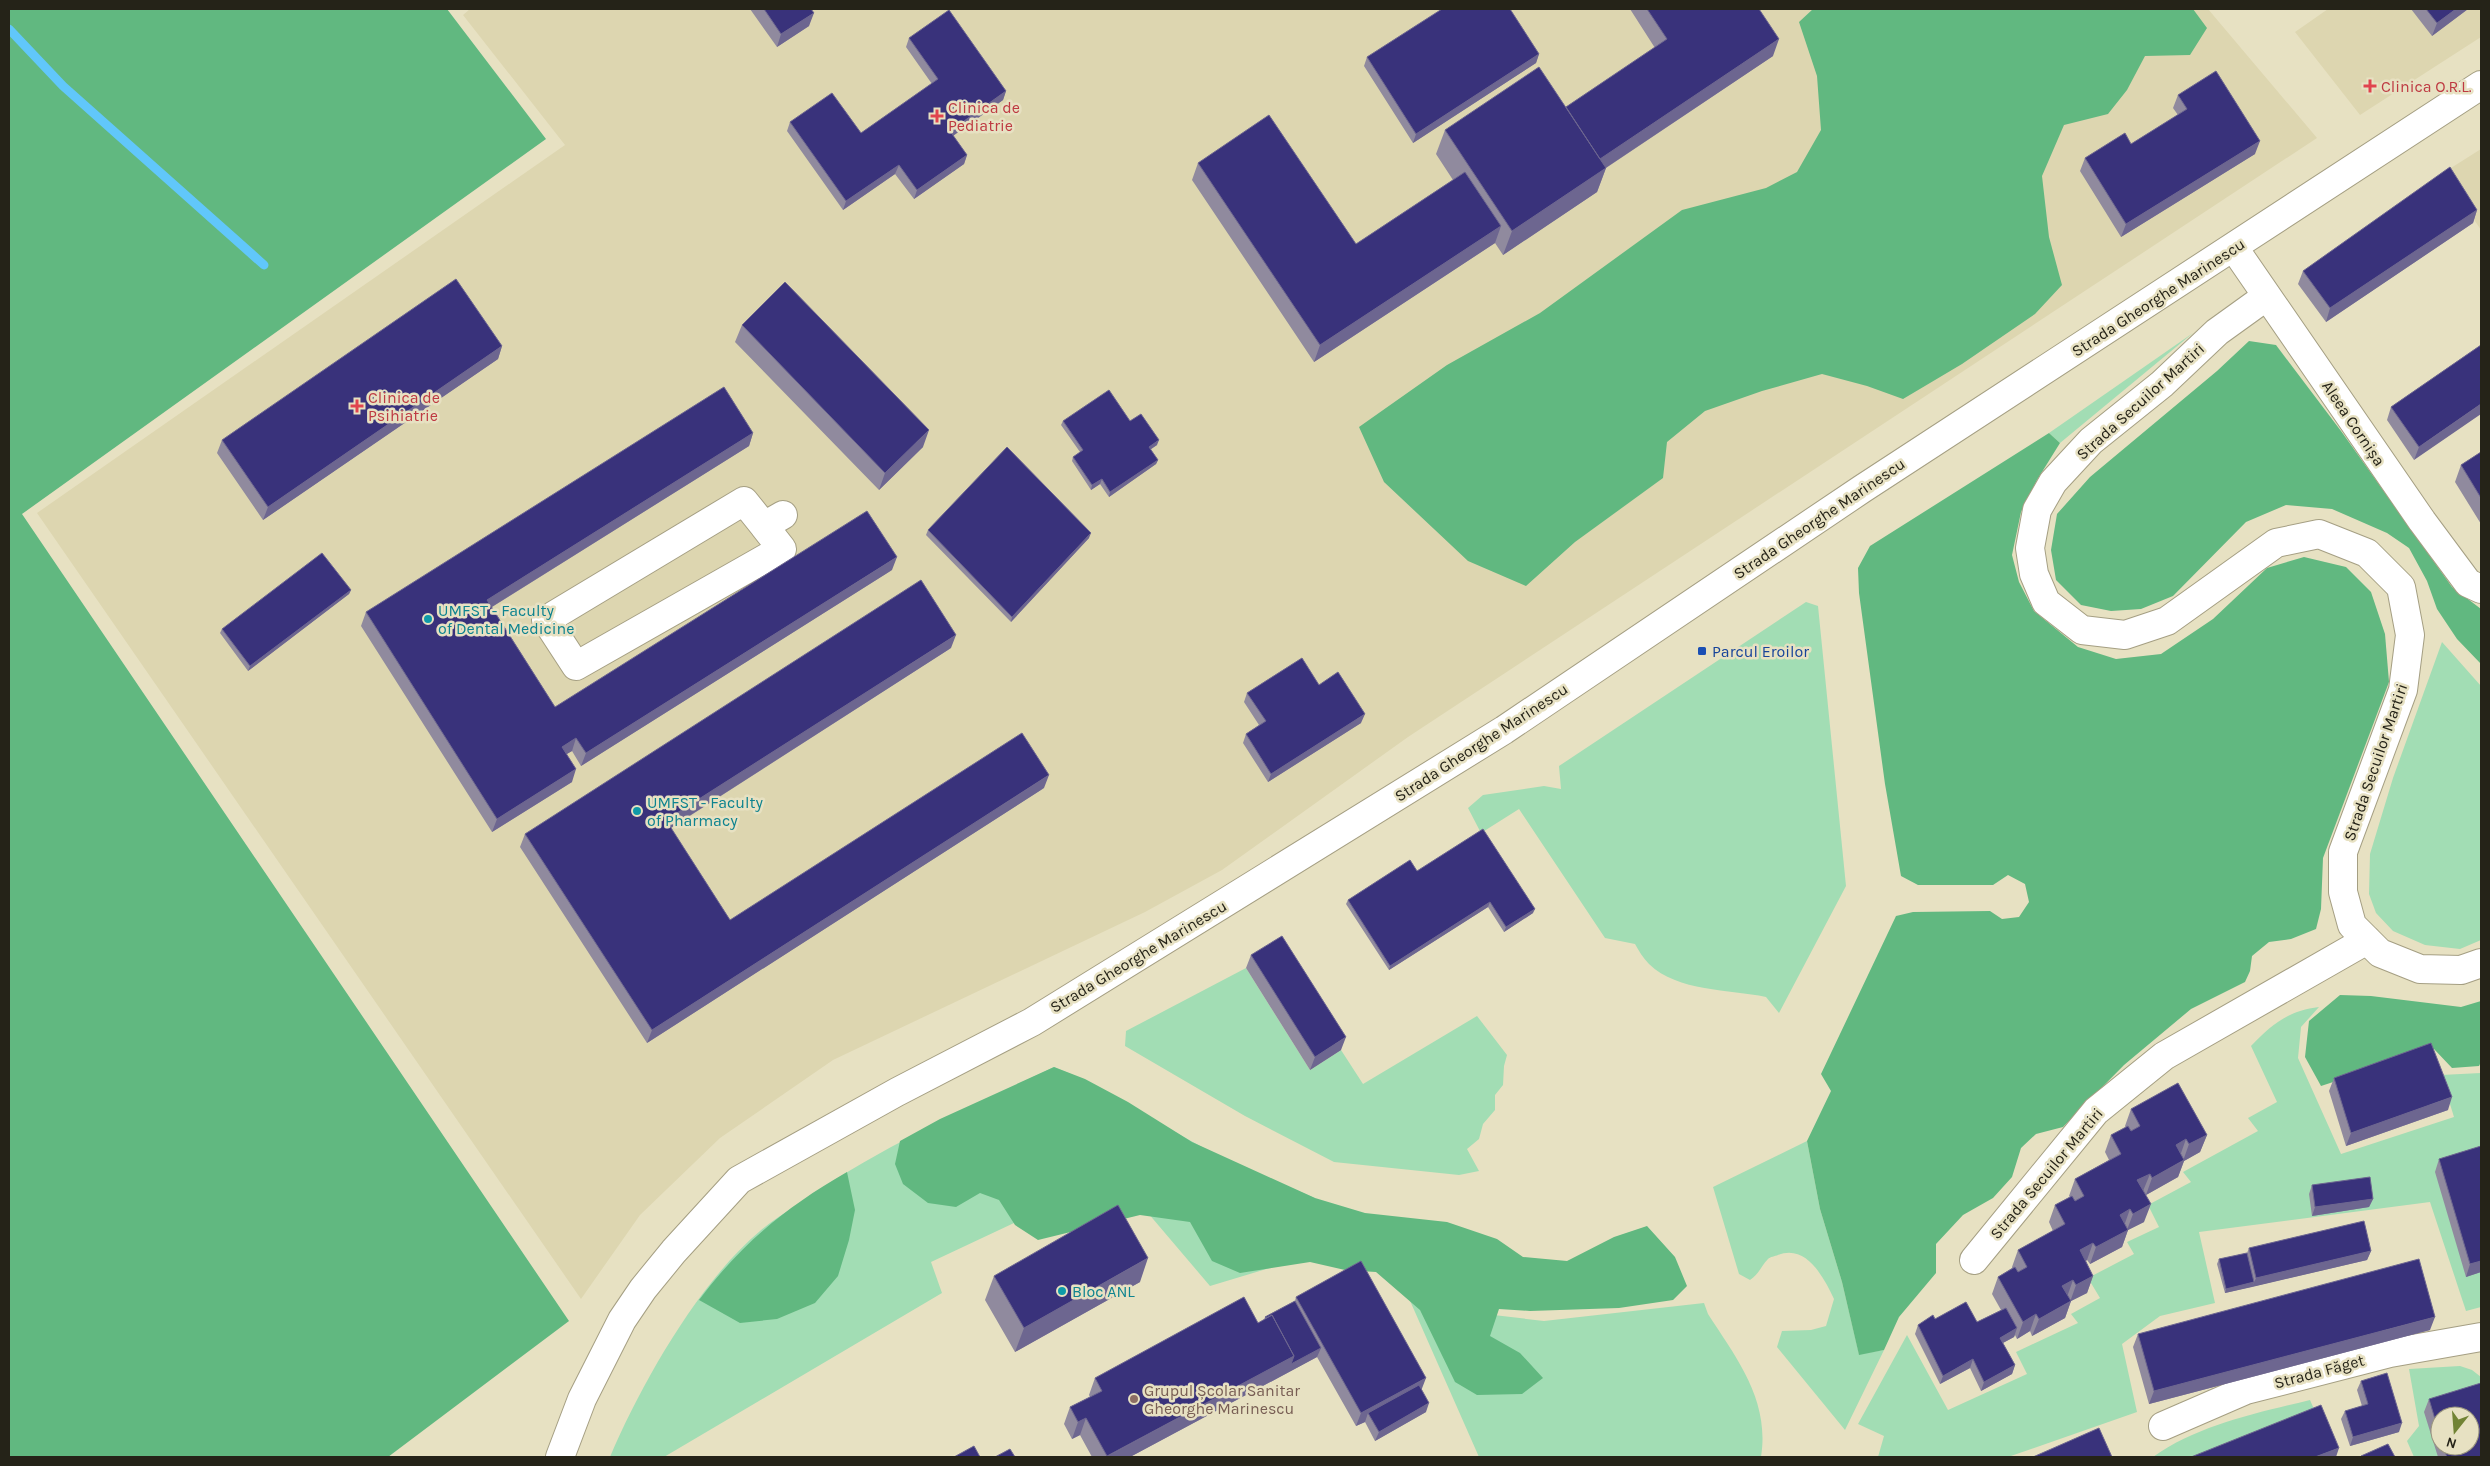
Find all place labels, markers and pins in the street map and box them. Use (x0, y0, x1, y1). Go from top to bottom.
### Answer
place label: Clinica O.R.L. (2381, 77, 2472, 96)
marker: Clinica O.R.L. (2363, 79, 2377, 93)
place label: Clinica de Pediatrie (948, 98, 1020, 135)
marker: Clinica de Pediatrie (930, 109, 944, 123)
place label: Clinica de Psihiatrie (368, 388, 440, 425)
marker: Clinica de Psihiatrie (350, 399, 364, 413)
place label: UMFST - Faculty of Dental Medicine (438, 601, 574, 638)
marker: UMFST - Faculty of Dental Medicine (422, 613, 434, 625)
place label: Parcul Eroilor (1712, 642, 1809, 661)
marker: Parcul Eroilor (1696, 645, 1708, 657)
place label: UMFST - Faculty of Pharmacy (647, 793, 763, 830)
marker: UMFST - Faculty of Pharmacy (631, 805, 643, 817)
place label: Bloc ANL (1072, 1282, 1135, 1301)
marker: Bloc ANL (1056, 1285, 1068, 1297)
place label: Grupul Școlar Sanitar Gheorghe Marinescu (1144, 1381, 1300, 1418)
marker: Grupul Școlar Sanitar Gheorghe Marinescu (1128, 1393, 1140, 1405)

